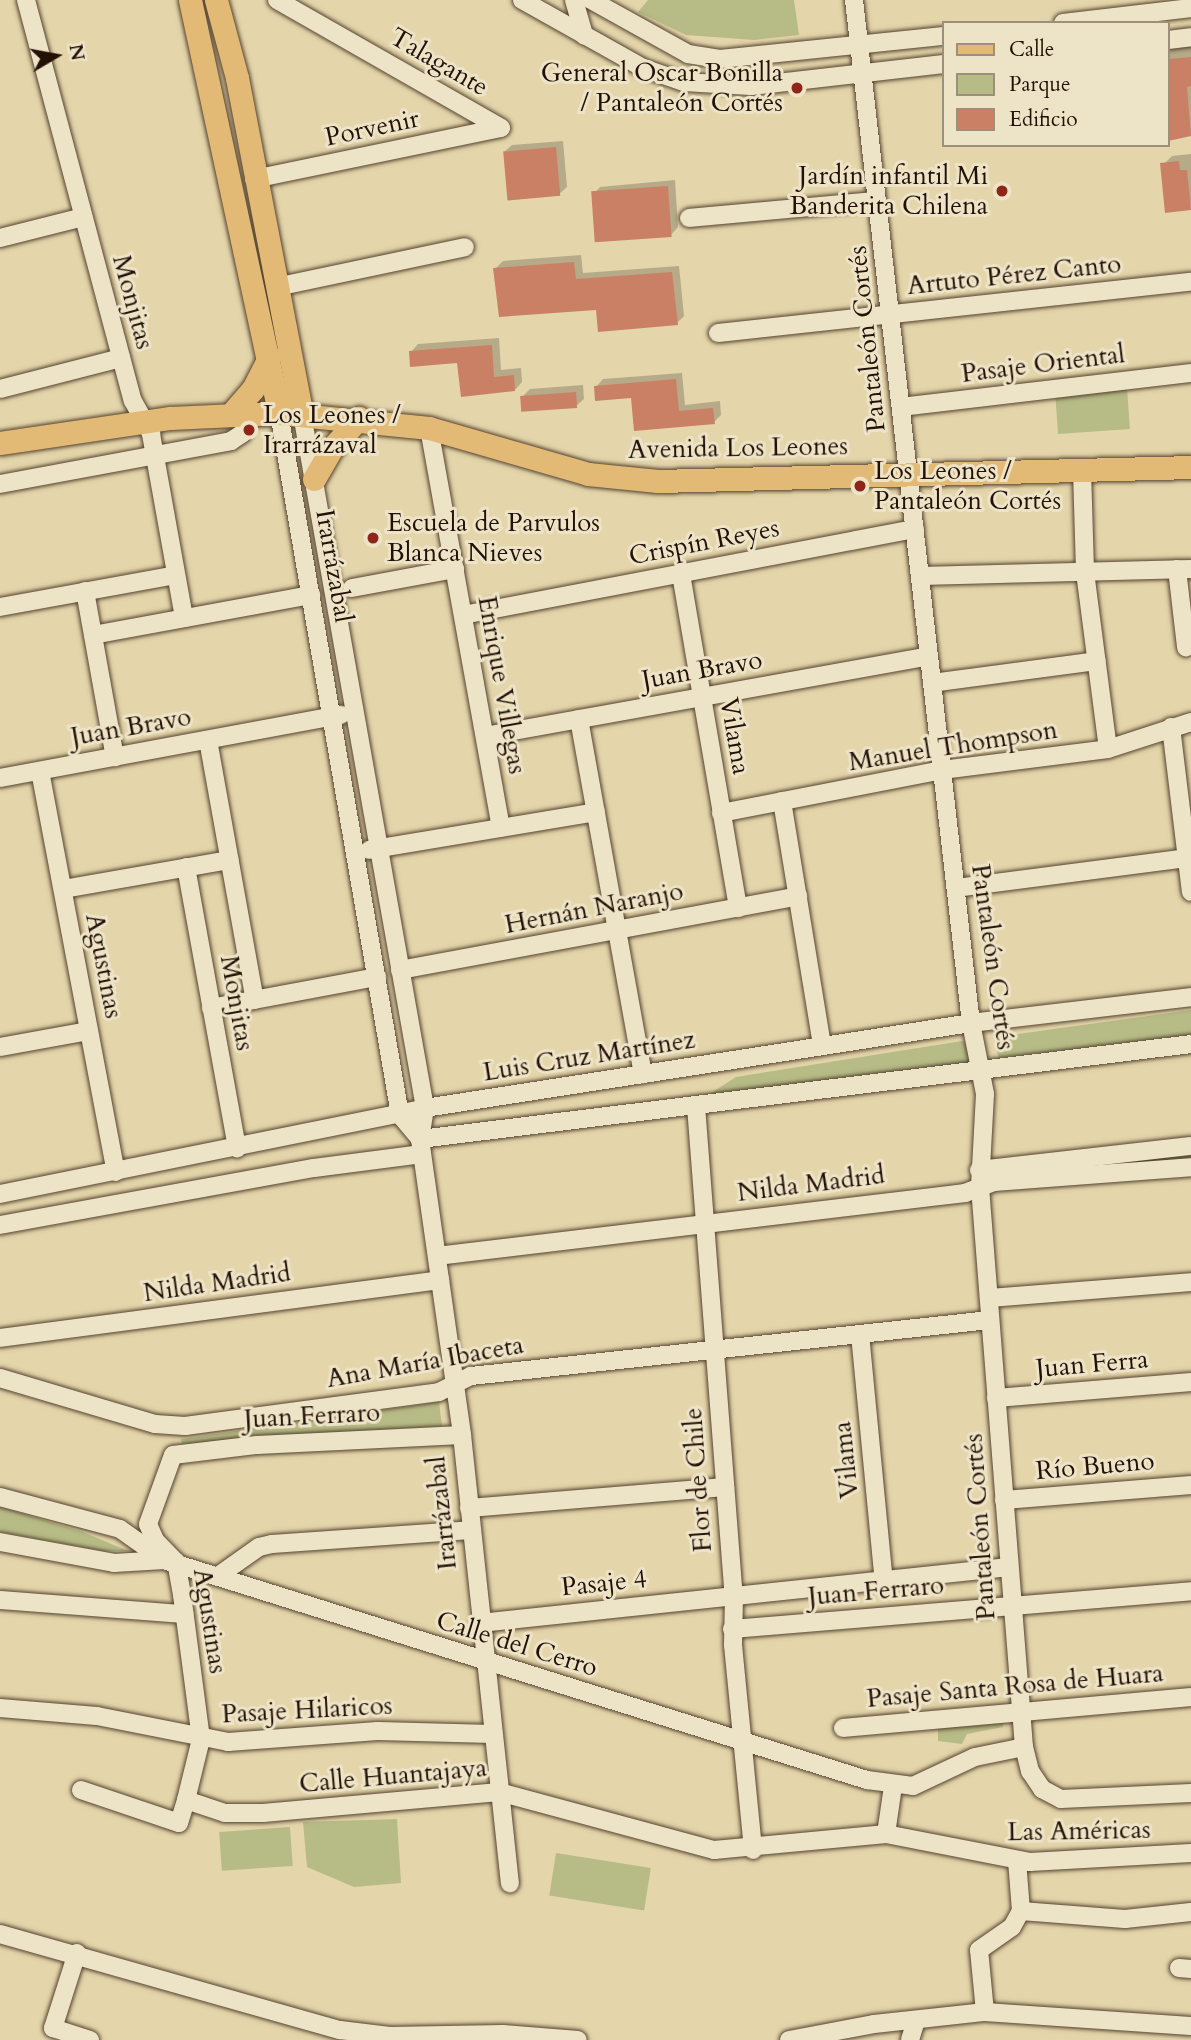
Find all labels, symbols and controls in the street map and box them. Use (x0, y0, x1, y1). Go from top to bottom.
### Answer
north arrow (21, 21, 91, 91)
street label: Talagante (384, 21, 494, 103)
legend (942, 21, 1170, 147)
text: Calle (1009, 35, 1054, 64)
text: N (62, 42, 91, 63)
place label: General Oscar Bonilla / Pantaleón Cortés (541, 57, 783, 119)
text: Parque (1009, 70, 1070, 99)
marker: General Oscar Bonilla / Pantaleón Cortés (789, 80, 805, 96)
street label: Porvenir (322, 103, 422, 153)
text: Edificio (1009, 105, 1078, 134)
place label: Jardín infantil Mi Banderita Chilena (790, 160, 988, 222)
marker: Jardín infantil Mi Banderita Chilena (994, 183, 1010, 199)
street label: Pantaleón Cortés (842, 244, 892, 434)
street label: Artuto Pérez Canto (905, 248, 1123, 302)
street label: Monjitas (105, 252, 161, 352)
street label: Pasaje Oriental (959, 338, 1127, 390)
place label: Los Leones / Irarrázaval (263, 399, 401, 460)
marker: Los Leones / Irarrázaval (241, 422, 257, 438)
street label: Avenida Los Leones (628, 430, 848, 466)
place label: Los Leones / Pantaleón Cortés (874, 455, 1061, 516)
marker: Los Leones / Pantaleón Cortés (852, 478, 868, 494)
street label: Irarrázabal (309, 507, 359, 625)
place label: Escuela de Parvulos Blanca Nieves (387, 507, 600, 568)
street label: Crispín Reyes (626, 512, 782, 572)
marker: Escuela de Parvulos Blanca Nieves (365, 530, 381, 546)
street label: Enrique Villegas (471, 593, 533, 777)
street label: Juan Bravo (639, 644, 765, 696)
street label: Vilama (713, 695, 757, 777)
street label: Juan Bravo (68, 701, 194, 753)
street label: Manuel Thompson (846, 714, 1060, 778)
street label: Pantaleón Cortés (965, 862, 1021, 1052)
street label: Hernán Naranjo (502, 875, 686, 941)
street label: Agustinas (79, 911, 129, 1021)
street label: Monjitas (213, 953, 261, 1053)
street label: Luis Cruz Martínez (481, 1024, 697, 1088)
street label: Nilda Madrid (735, 1159, 887, 1209)
street label: Nilda Madrid (141, 1257, 293, 1309)
street label: Ana María Ibaceta (324, 1329, 526, 1395)
street label: Juan Ferra (1034, 1344, 1150, 1384)
street label: Juan Ferraro (243, 1397, 381, 1435)
street label: Flor de Chile (677, 1407, 719, 1553)
street label: Vilama (826, 1420, 866, 1500)
street label: Pantaleón Cortés (958, 1433, 1002, 1621)
street label: Río Bueno (1034, 1445, 1156, 1487)
street label: Irarrázabal (421, 1454, 463, 1572)
street label: Pasaje 4 (560, 1563, 648, 1603)
street label: Agustinas (186, 1566, 234, 1676)
street label: Juan Ferraro (807, 1570, 945, 1612)
street label: Calle del Cerro (433, 1605, 601, 1683)
street label: Pasaje Santa Rosa de Huara (865, 1657, 1165, 1715)
street label: Pasaje Hilaricos (221, 1690, 393, 1730)
street label: Calle Huantajaya (298, 1752, 488, 1800)
street label: Las Américas (1007, 1814, 1151, 1848)

